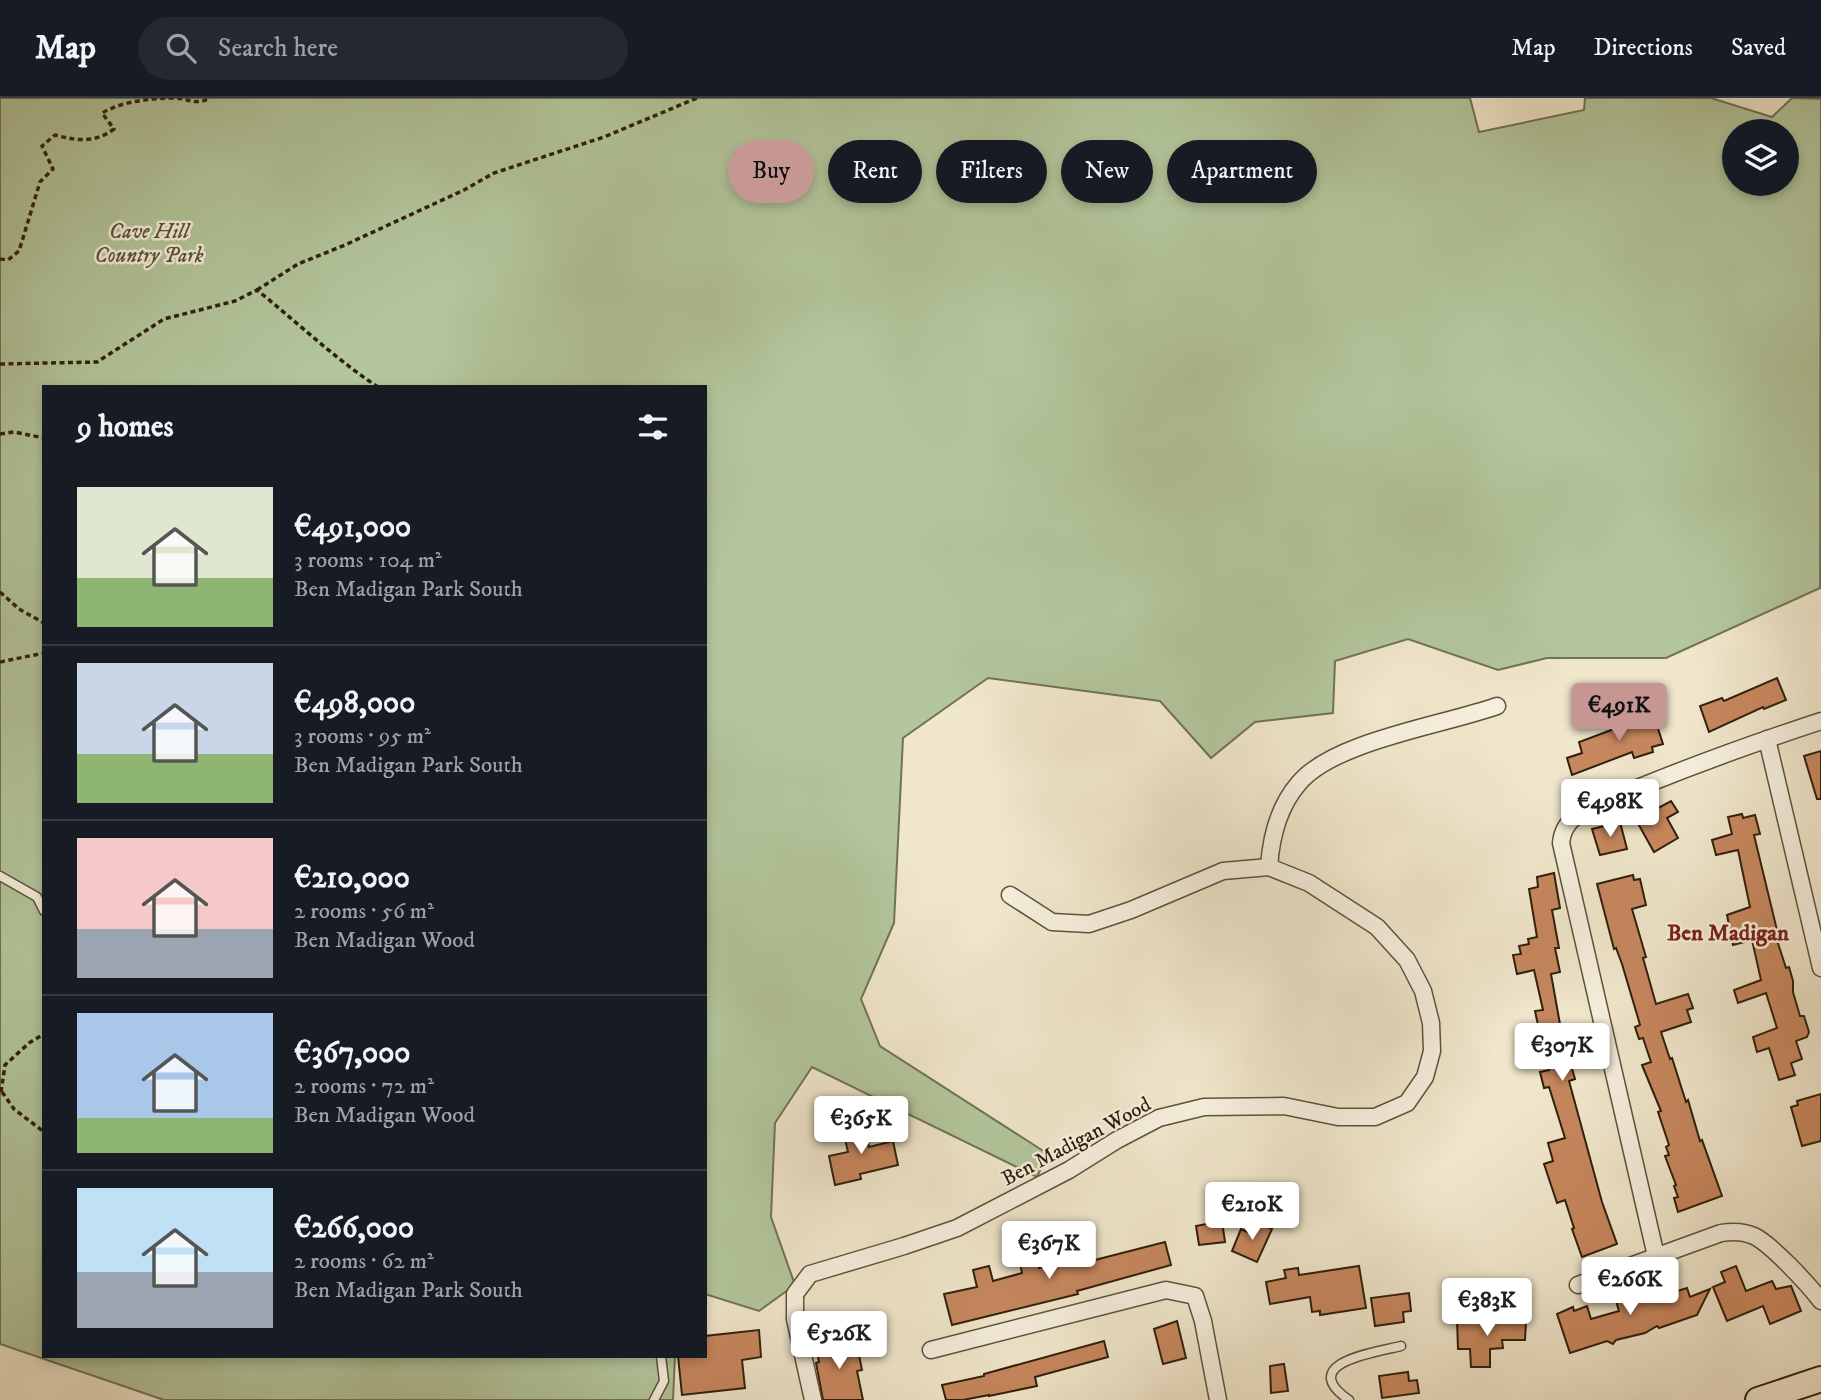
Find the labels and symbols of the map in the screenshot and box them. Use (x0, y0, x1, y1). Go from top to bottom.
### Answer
park label: Cave Hill Country Park (94, 219, 204, 269)
pin: €491K (1570, 684, 1668, 743)
pin: €498K (1561, 780, 1659, 839)
district label: Ben Madigan (1667, 919, 1790, 948)
pin: €307K (1513, 1024, 1611, 1083)
street label: Ben Madigan Wood (997, 1091, 1156, 1192)
pin: €365K (812, 1096, 910, 1156)
pin: €210K (1203, 1182, 1301, 1242)
pin: €367K (1000, 1222, 1098, 1281)
pin: €266K (1581, 1258, 1679, 1317)
pin: €383K (1438, 1278, 1536, 1338)
pin: €526K (790, 1312, 888, 1371)

